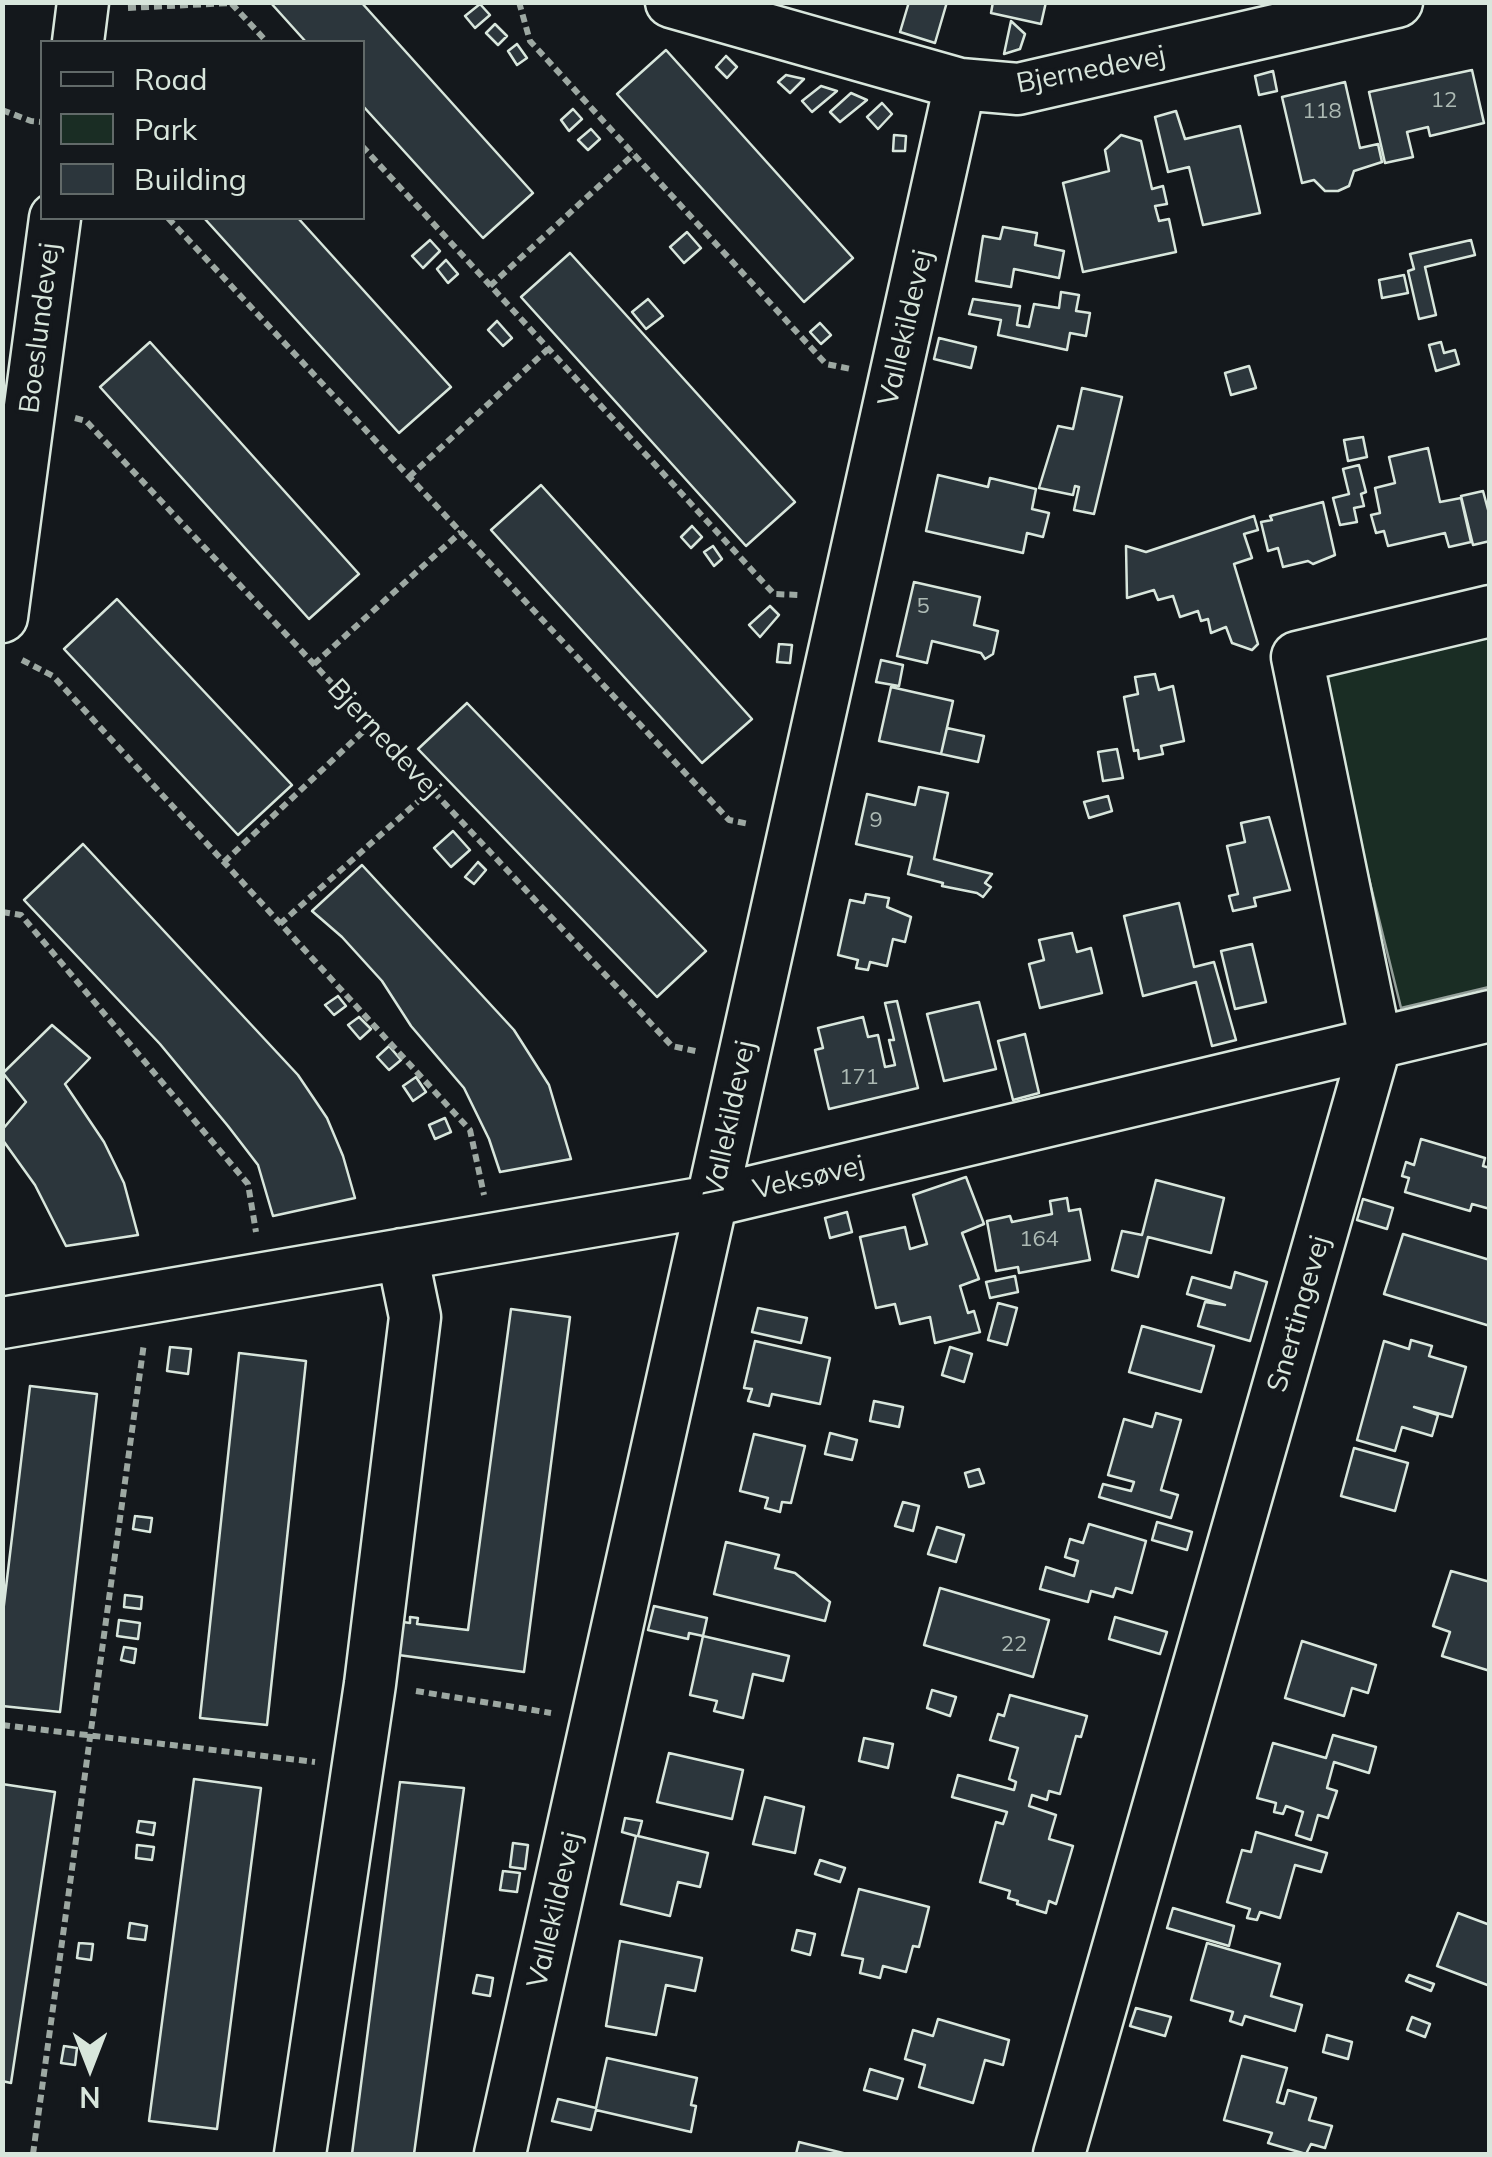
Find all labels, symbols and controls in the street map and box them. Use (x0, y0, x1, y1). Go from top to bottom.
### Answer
street label: Bjernedevej (1014, 39, 1168, 101)
legend (40, 40, 365, 220)
text: Road (134, 60, 208, 98)
house number: 12 (1431, 87, 1457, 113)
house number: 118 (1302, 98, 1342, 124)
text: Park (134, 110, 197, 148)
text: Building (134, 160, 247, 198)
street label: Boeslundevej (13, 241, 67, 415)
street label: Vallekildevej (872, 247, 940, 409)
house number: 5 (916, 593, 930, 619)
street label: Bjernedevej (320, 672, 448, 806)
house number: 9 (869, 807, 883, 833)
street label: Vallekildevej (697, 1038, 763, 1200)
house number: 171 (839, 1064, 879, 1090)
street label: Veksøvej (750, 1149, 868, 1207)
house number: 164 (1019, 1226, 1059, 1252)
street label: Snertingevej (1261, 1232, 1337, 1396)
house number: 22 (1001, 1631, 1027, 1657)
street label: Vallekildevej (521, 1829, 589, 1991)
north arrow (40, 2017, 140, 2117)
text: N (79, 2080, 101, 2115)

